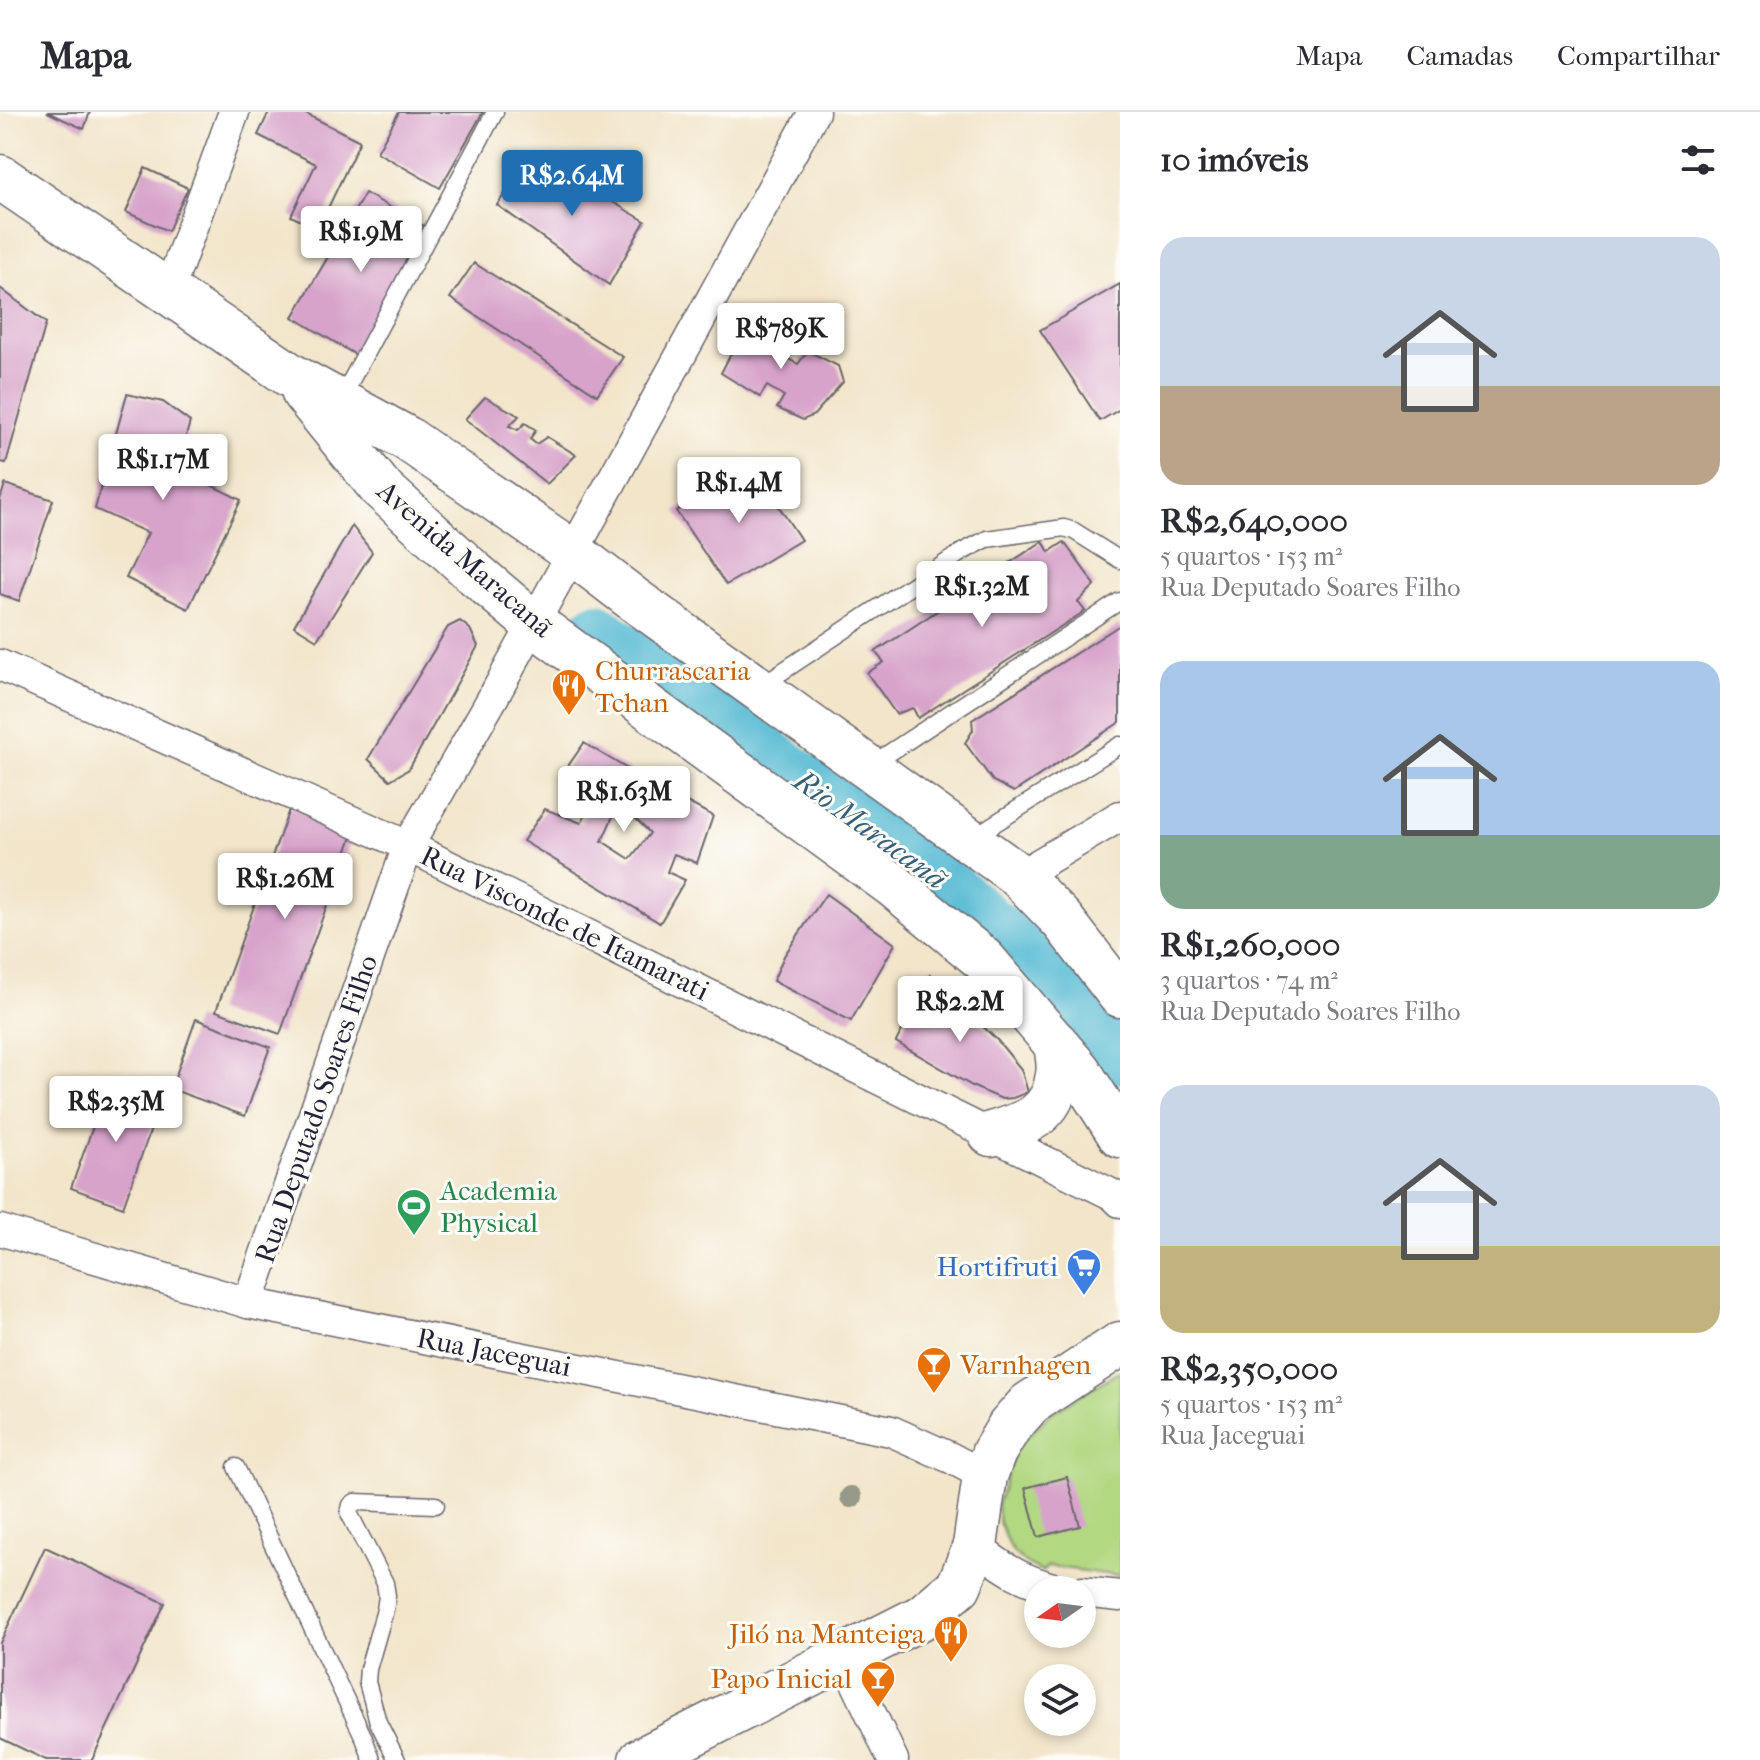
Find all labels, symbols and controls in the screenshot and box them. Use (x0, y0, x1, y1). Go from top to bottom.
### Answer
text: Mapa (40, 33, 131, 78)
text: Mapa (1296, 39, 1362, 72)
text: Camadas (1406, 39, 1513, 72)
text: Compartilhar (1557, 39, 1720, 72)
icon: filters (1676, 138, 1720, 182)
text: 10 imóveis (1160, 140, 1309, 180)
pin: R$2.64M (498, 150, 646, 218)
text: R$2.64M (520, 160, 624, 191)
pin: R$1.9M (296, 206, 426, 274)
text: R$1.9M (319, 216, 403, 247)
icon: home (1368, 289, 1512, 433)
pin: R$789K (716, 303, 846, 371)
text: R$789K (735, 313, 827, 344)
pin: R$1.17M (89, 434, 237, 502)
text: R$1.17M (116, 444, 210, 475)
pin: R$1.4M (674, 457, 804, 525)
text: R$1.4M (695, 467, 783, 498)
street label: Avenida Maracanã (370, 473, 560, 645)
text: R$2,640,000 (1160, 501, 1348, 541)
text: 5 quartos · 153 m² (1160, 541, 1342, 572)
pin: R$1.32M (908, 561, 1056, 629)
text: R$1.32M (934, 571, 1030, 602)
text: Rua Deputado Soares Filho (1160, 572, 1460, 603)
place label: Churrascaria Tchan (595, 654, 752, 719)
restaurant icon: Churrascaria Tchan (550, 667, 588, 717)
icon: home (1368, 713, 1512, 857)
water label: Rio Maracanã (786, 762, 954, 898)
pin: R$1.63M (550, 766, 698, 834)
text: R$1.63M (576, 776, 672, 807)
street label: Rua Visconde de Itamarati (415, 839, 715, 1007)
pin: R$1.26M (211, 853, 359, 921)
text: R$1.26M (236, 863, 334, 894)
text: R$1,260,000 (1160, 925, 1341, 965)
street label: Rua Deputado Soares Filho (248, 951, 384, 1267)
text: 3 quartos · 74 m² (1160, 965, 1338, 996)
pin: R$2.2M (895, 976, 1025, 1044)
text: R$2.2M (916, 986, 1004, 1017)
text: Rua Deputado Soares Filho (1160, 996, 1460, 1027)
pin: R$2.35M (42, 1076, 190, 1144)
text: R$2.35M (67, 1086, 165, 1117)
icon: home (1368, 1137, 1512, 1281)
place label: Academia Physical (439, 1174, 558, 1239)
sports icon: Academia Physical (395, 1187, 433, 1237)
supermarket icon: Hortifruti (1065, 1247, 1103, 1297)
place label: Hortifruti (937, 1250, 1058, 1283)
street label: Rua Jaceguai (414, 1321, 574, 1383)
bar icon: Varnhagen (915, 1345, 953, 1395)
place label: Varnhagen (959, 1348, 1091, 1381)
text: R$2,350,000 (1160, 1349, 1338, 1389)
text: 5 quartos · 153 m² (1160, 1389, 1342, 1420)
text: Rua Jaceguai (1160, 1420, 1305, 1451)
north arrow (1024, 1576, 1096, 1648)
map controls (1024, 1576, 1096, 1736)
restaurant icon: Jiló na Manteiga (932, 1614, 970, 1664)
place label: Jiló na Manteiga (727, 1617, 926, 1650)
bar icon: Papo Inicial (859, 1659, 897, 1709)
place label: Papo Inicial (710, 1662, 852, 1695)
button: layers (1024, 1664, 1096, 1736)

